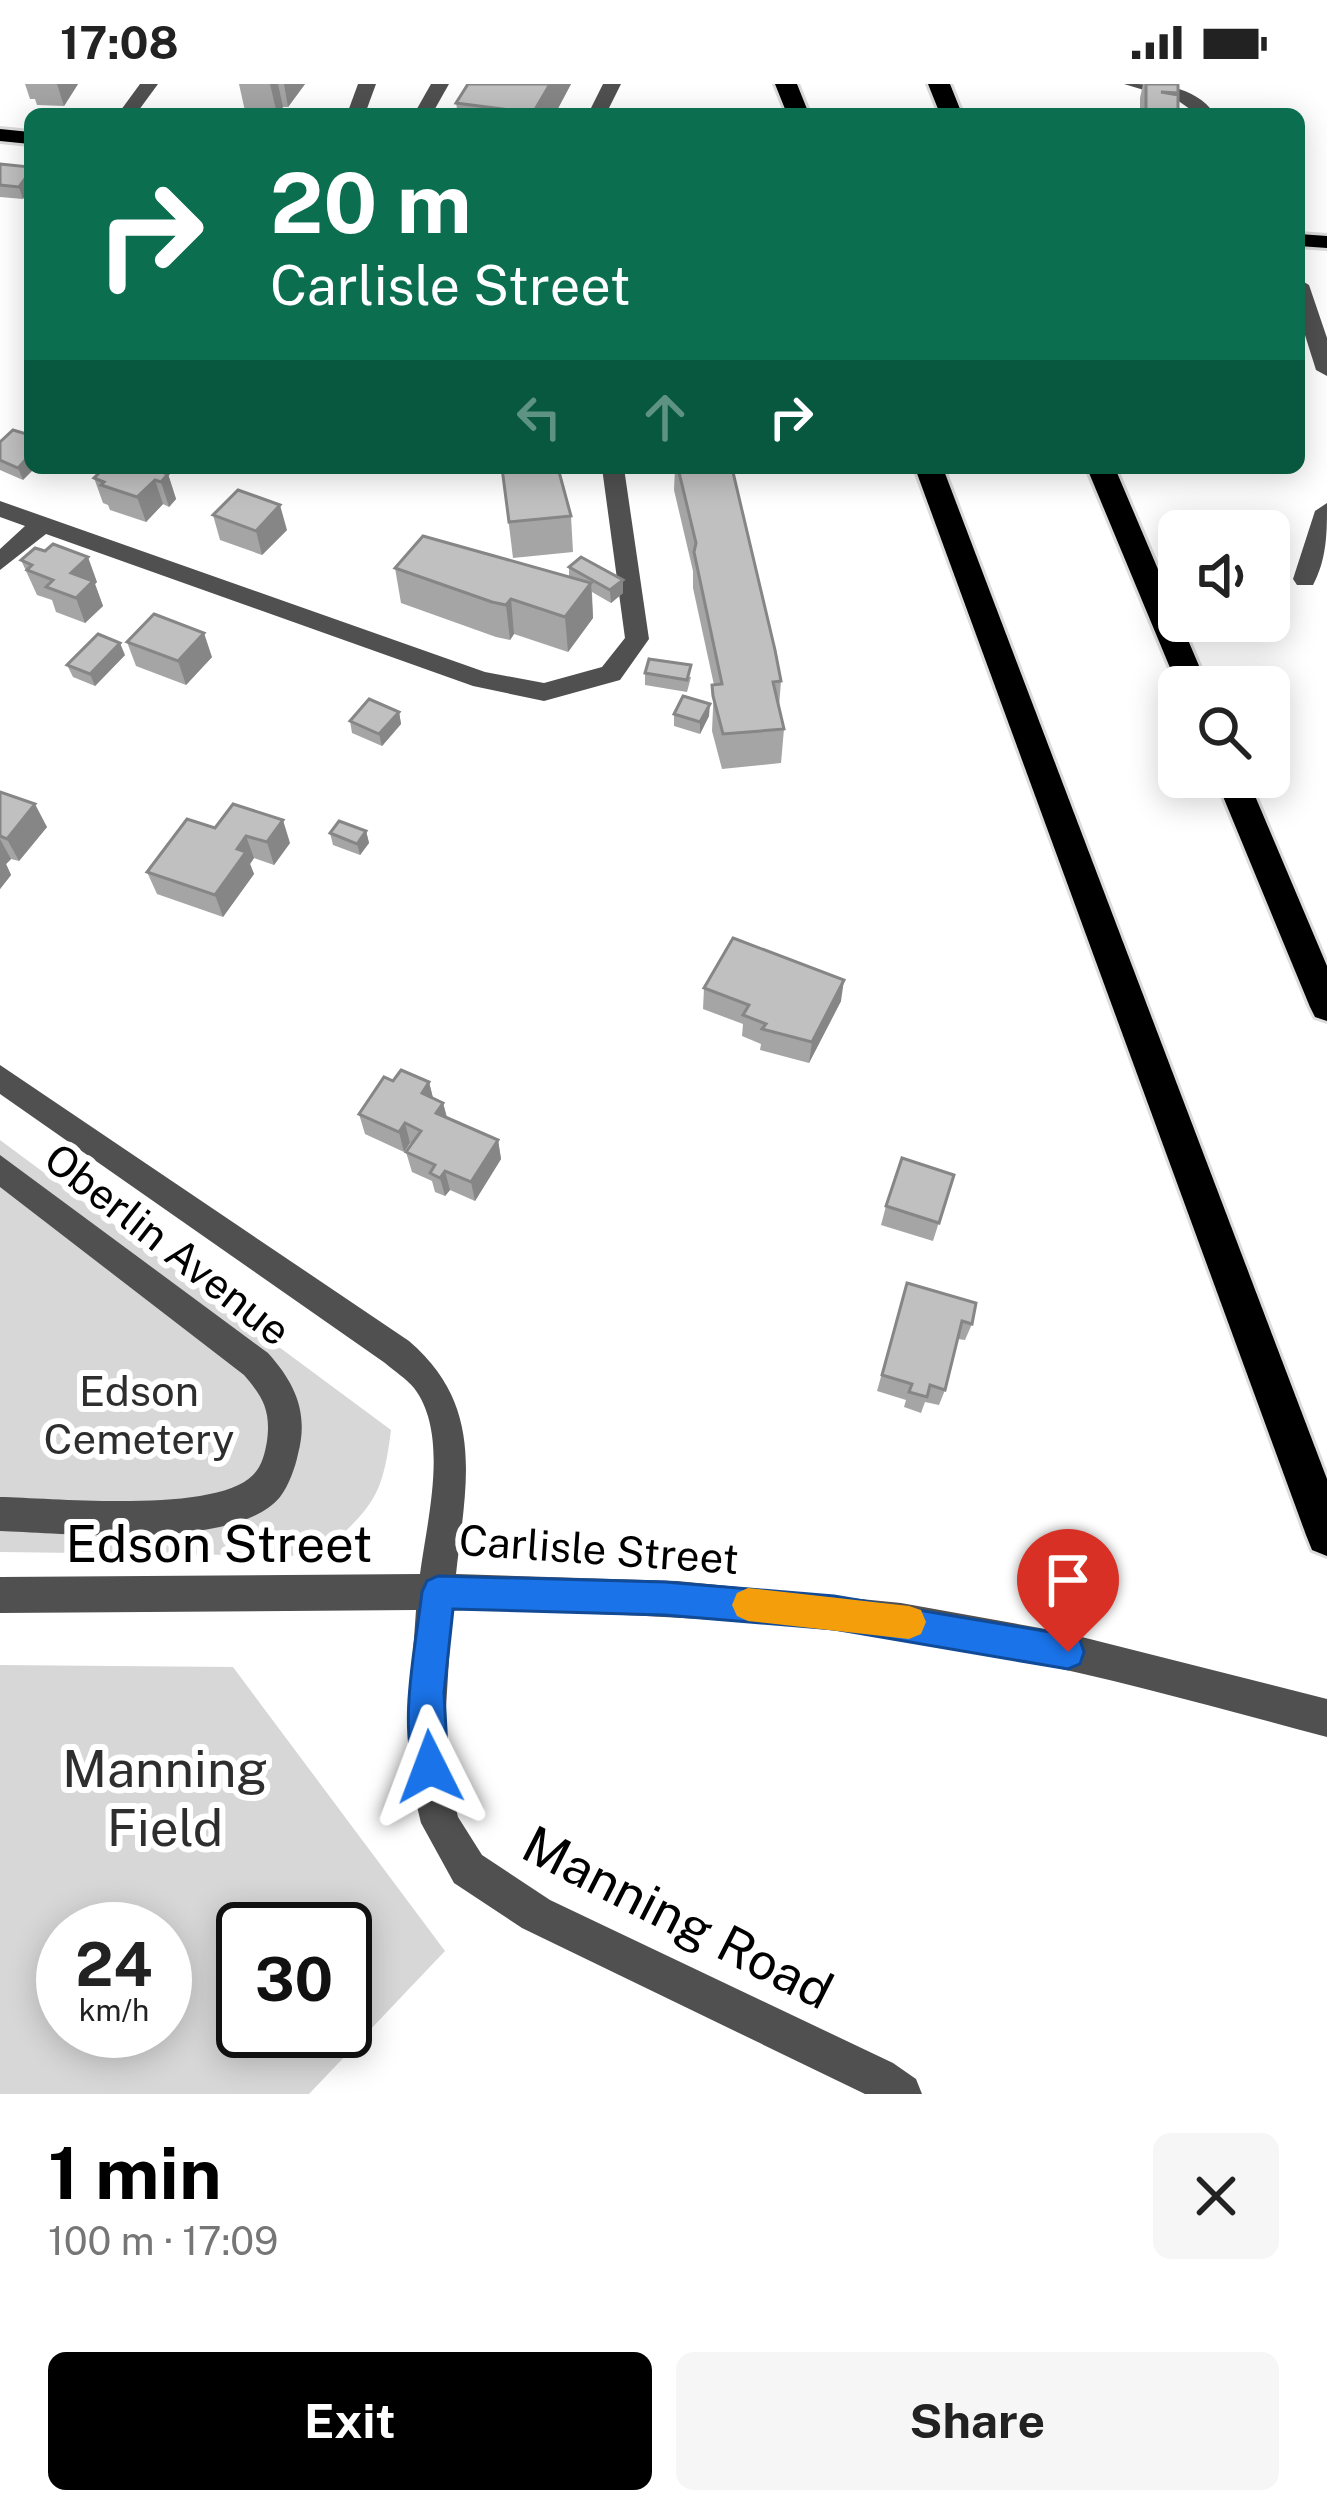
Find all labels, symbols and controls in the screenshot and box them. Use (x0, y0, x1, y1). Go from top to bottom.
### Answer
text: 17:08 (60, 16, 179, 69)
text: 20 m (270, 153, 472, 252)
icon: right (72, 156, 228, 312)
text: Carlisle Street (270, 254, 631, 317)
icon: left (506, 384, 572, 450)
icon: ahead (632, 384, 698, 450)
icon: right (758, 384, 824, 450)
map controls (1158, 510, 1290, 798)
button: sound (1158, 510, 1290, 642)
button: search (1158, 666, 1290, 798)
street label: Oberlin Avenue (36, 1133, 300, 1355)
park label: Edson Cemetery (44, 1366, 234, 1463)
street label: Edson Street (65, 1514, 373, 1573)
street label: Carlisle Street (457, 1515, 741, 1583)
pin (1017, 1529, 1119, 1652)
icon: arrive (1035, 1547, 1101, 1613)
position arrow (367, 1704, 493, 1830)
park label: Manning Field (62, 1739, 268, 1857)
street label: Manning Road (513, 1814, 843, 2020)
speed limit sign: 30 (216, 1902, 372, 2058)
text: 24 (75, 1929, 153, 2000)
text: km/h (79, 1992, 149, 2028)
text: 1 min (48, 2131, 222, 2215)
button: close (1153, 2133, 1279, 2259)
text: 100 m · 17:09 (48, 2218, 278, 2264)
button: Exit (48, 2352, 652, 2490)
button: Share (676, 2352, 1279, 2490)

